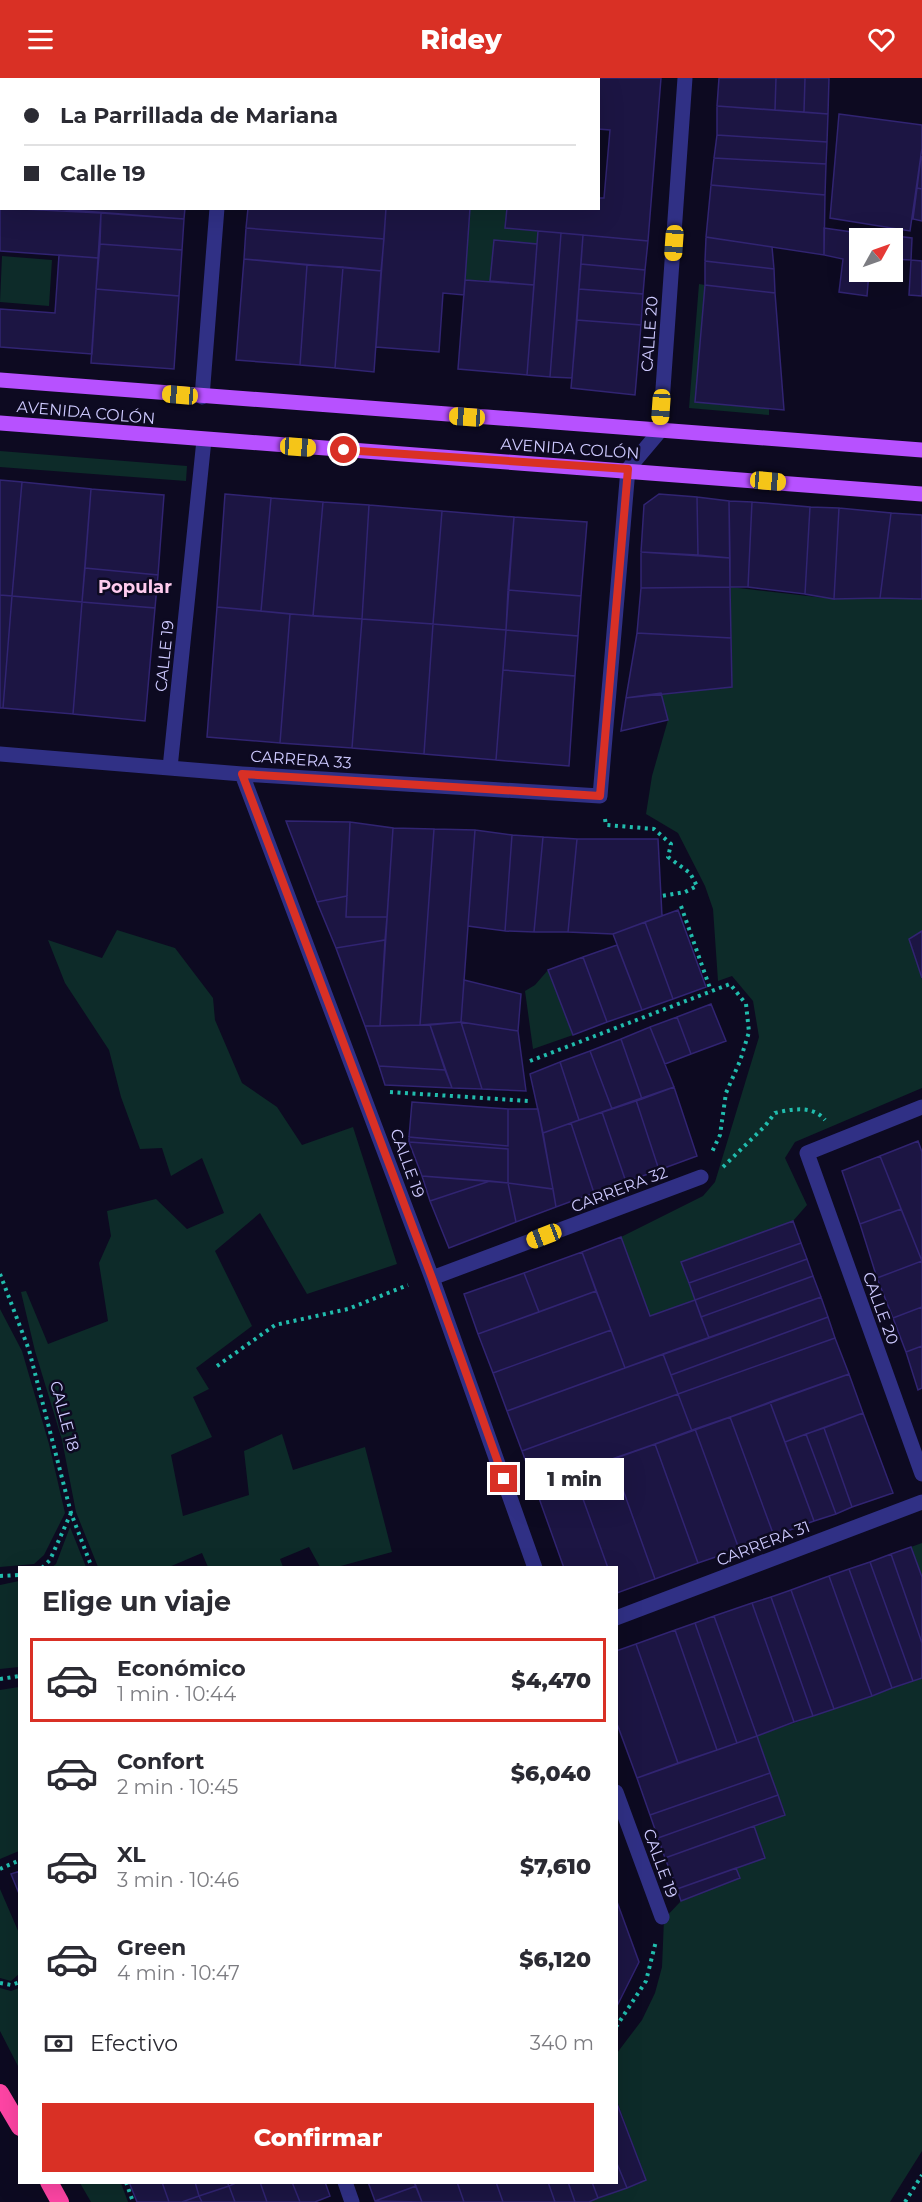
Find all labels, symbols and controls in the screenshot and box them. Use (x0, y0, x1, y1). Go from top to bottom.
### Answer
icon: menu (24, 23, 57, 56)
text: Ridey (420, 23, 502, 56)
icon: heart (865, 23, 898, 56)
text: La Parrillada de Mariana (60, 102, 338, 129)
text: Calle 19 (60, 160, 145, 187)
car (664, 224, 684, 262)
north arrow (849, 228, 903, 282)
map controls (849, 228, 903, 282)
street label: CALLE 20 (637, 296, 662, 373)
car (161, 384, 199, 406)
car (651, 388, 671, 426)
street label: AVENIDA COLÓN (16, 397, 156, 428)
car (448, 407, 486, 427)
street label: AVENIDA COLÓN (500, 434, 640, 463)
route start (330, 436, 357, 463)
car (279, 437, 317, 457)
car (749, 470, 787, 492)
district label: Popular (98, 576, 172, 598)
street label: CALLE 19 (151, 619, 178, 693)
street label: CARRERA 33 (250, 746, 352, 773)
street label: CALLE 19 (386, 1126, 429, 1200)
street label: CARRERA 32 (568, 1162, 670, 1217)
car (524, 1221, 564, 1251)
street label: CALLE 20 (859, 1269, 902, 1347)
street label: CALLE 18 (46, 1379, 83, 1453)
callout: 1 min (525, 1458, 624, 1500)
route end (490, 1465, 517, 1492)
text: 1 min (547, 1467, 602, 1491)
street label: CARRERA 31 (714, 1517, 813, 1570)
text: Elige un viaje (42, 1585, 231, 1618)
icon: car (45, 1653, 99, 1707)
text: Económico (117, 1655, 246, 1682)
text: $4,470 (511, 1667, 591, 1694)
text: 1 min · 10:44 (117, 1682, 236, 1706)
icon: car (45, 1746, 99, 1800)
text: Confort (117, 1748, 204, 1775)
text: $6,040 (511, 1760, 591, 1787)
text: 2 min · 10:45 (117, 1775, 238, 1799)
street label: CALLE 19 (639, 1826, 682, 1900)
icon: car (45, 1839, 99, 1893)
text: XL (117, 1841, 146, 1868)
text: $7,610 (520, 1853, 591, 1880)
text: 3 min · 10:46 (117, 1868, 239, 1892)
icon: car (45, 1932, 99, 1986)
text: Green (117, 1934, 186, 1961)
text: $6,120 (519, 1946, 591, 1973)
text: 4 min · 10:47 (117, 1961, 240, 1985)
icon: cash (42, 2027, 75, 2060)
text: Efectivo (90, 2030, 178, 2057)
text: 340 m (530, 2031, 594, 2055)
button: Confirmar (42, 2103, 594, 2172)

